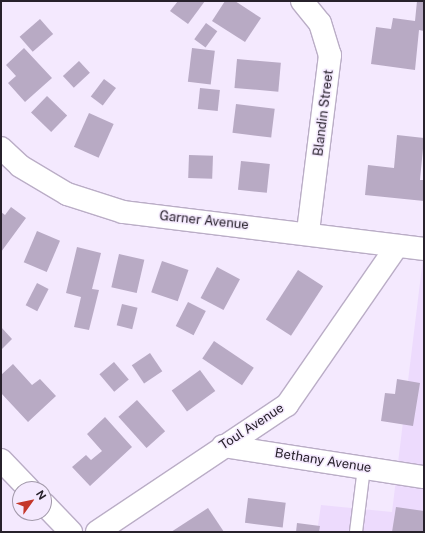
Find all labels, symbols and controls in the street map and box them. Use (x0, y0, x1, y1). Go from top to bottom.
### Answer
street label: Blandin Street (311, 69, 337, 157)
street label: Garner Avenue (159, 209, 249, 233)
street label: Toul Avenue (217, 400, 287, 454)
street label: Bethany Avenue (274, 446, 372, 476)
north arrow (12, 481, 52, 521)
text: N (34, 488, 49, 502)

